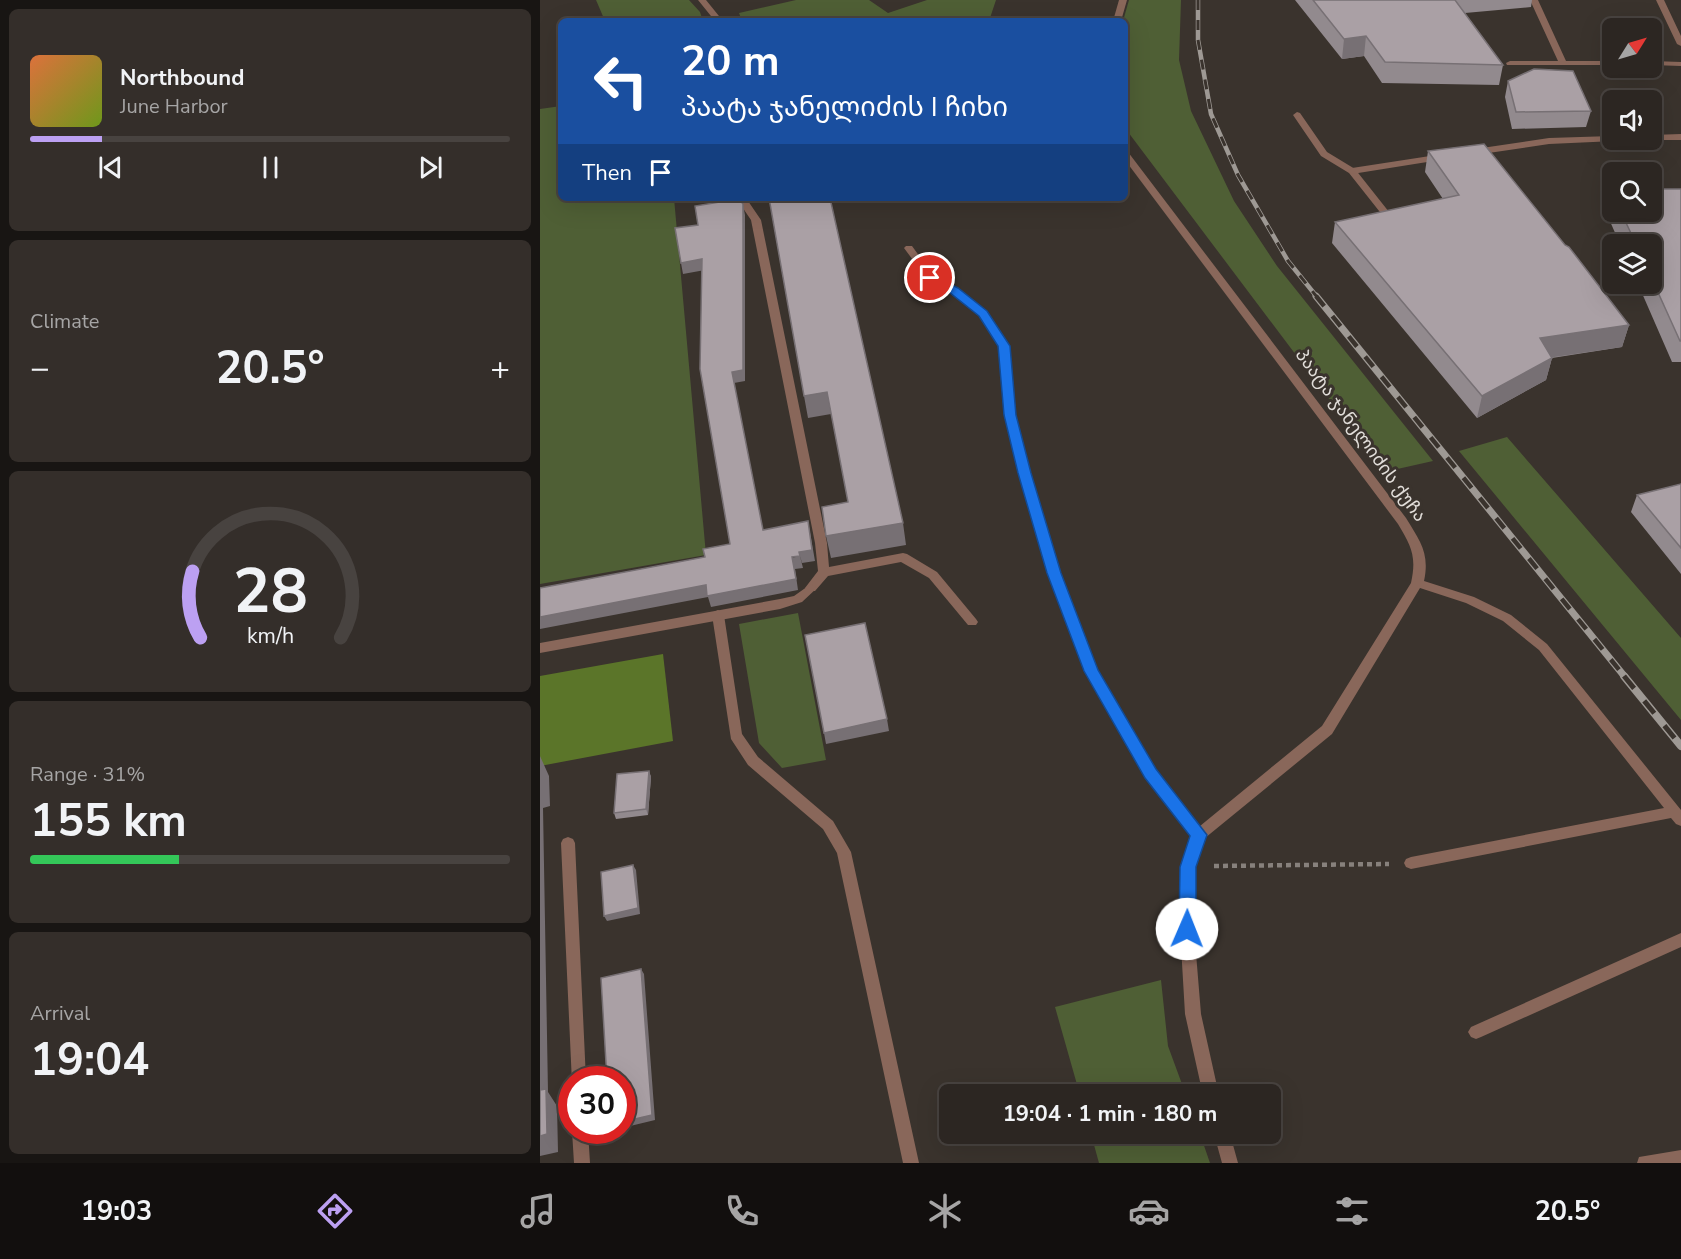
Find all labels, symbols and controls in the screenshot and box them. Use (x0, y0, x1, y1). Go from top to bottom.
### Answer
north arrow (1602, 18, 1662, 78)
map controls (1602, 18, 1662, 294)
text: 20 m (681, 33, 780, 90)
icon: left (582, 42, 660, 120)
text: Northbound (120, 63, 244, 93)
text: პაატა ჯანელიძის I ჩიხი (681, 89, 1008, 126)
button: sound (1602, 90, 1662, 150)
text: June Harbor (120, 93, 228, 120)
icon: previous (94, 151, 127, 184)
icon: pause (254, 151, 287, 184)
icon: next (414, 151, 447, 184)
icon: arrive (644, 156, 677, 189)
text: Then (582, 158, 632, 188)
button: search (1602, 162, 1662, 222)
button: layers (1602, 234, 1662, 294)
pin (904, 252, 955, 303)
icon: arrive (913, 261, 946, 294)
text: Climate (30, 308, 99, 335)
text: 20.5° (215, 338, 325, 399)
street label: პაატა ჯანელიძის ქუჩა (1290, 344, 1432, 526)
text: − (30, 346, 50, 391)
text: + (490, 346, 510, 391)
text: 28 (233, 550, 307, 635)
text: km/h (246, 622, 294, 652)
text: Range · 31% (30, 761, 145, 788)
text: 155 km (30, 791, 187, 852)
position arrow (1155, 897, 1219, 961)
text: Arrival (30, 1000, 90, 1027)
text: 19:04 (30, 1030, 149, 1091)
speed limit sign: 30 (558, 1066, 636, 1144)
text: 19:04 · 1 min · 180 m (1003, 1099, 1217, 1129)
icon: directions (314, 1190, 356, 1232)
icon: music (517, 1190, 559, 1232)
icon: phone (721, 1190, 763, 1232)
icon: climate (924, 1190, 966, 1232)
icon: car (1128, 1190, 1170, 1232)
icon: filters (1331, 1190, 1373, 1232)
text: 19:03 (81, 1193, 152, 1230)
text: 20.5° (1535, 1193, 1600, 1230)

